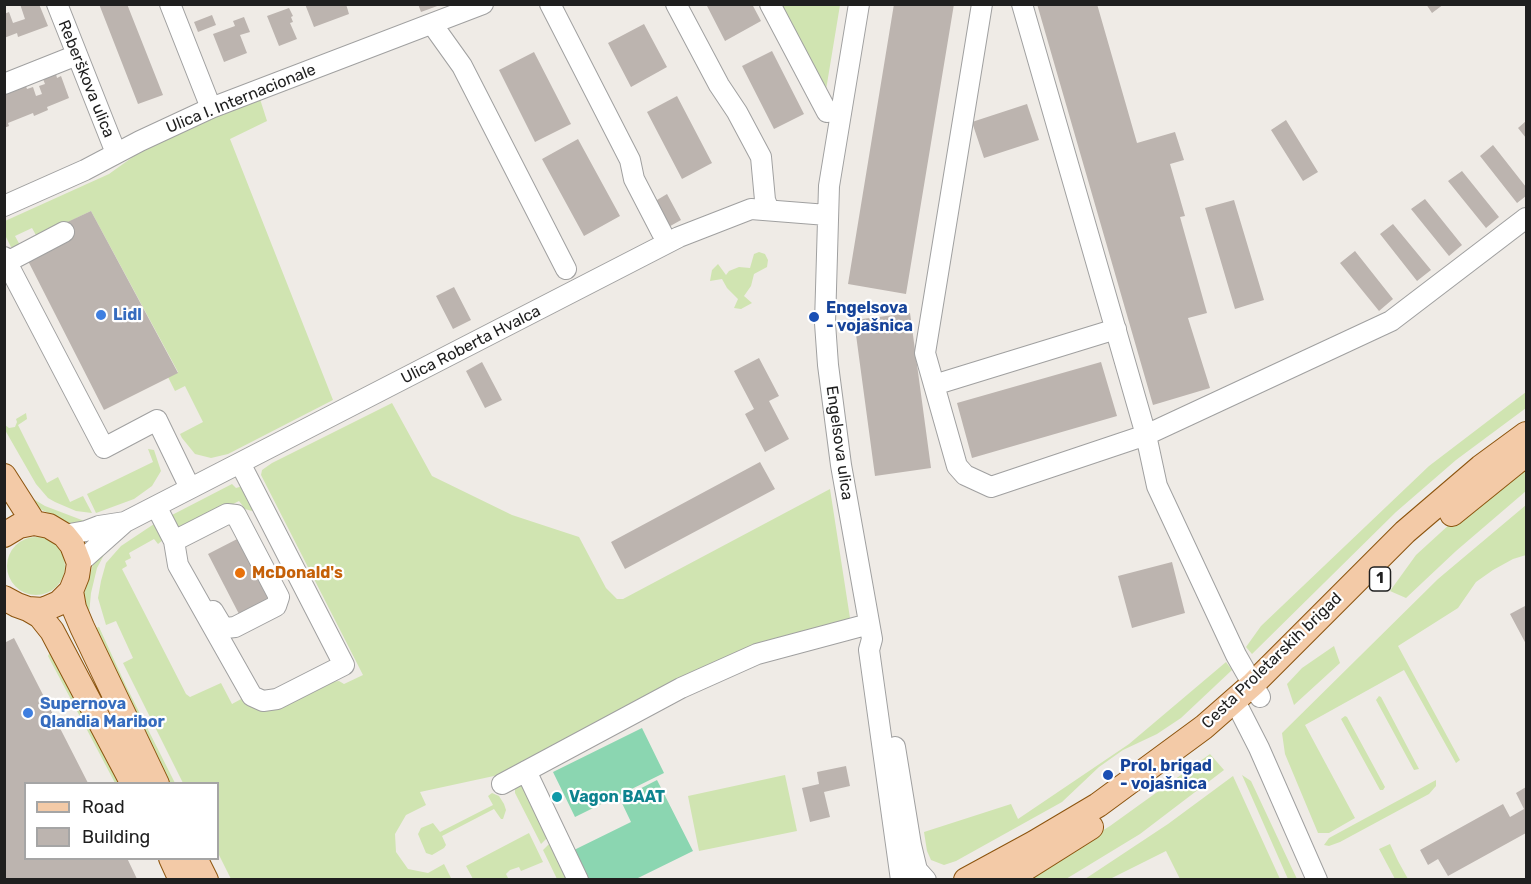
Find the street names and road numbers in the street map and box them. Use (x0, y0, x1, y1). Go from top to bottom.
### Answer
street label: Reberškova ulica (54, 17, 118, 141)
street label: Ulica I. Internacionale (163, 60, 319, 138)
street label: Ulica Roberta Hvalca (398, 301, 544, 389)
street label: Engelsova ulica (821, 385, 857, 501)
road number: 1 (1370, 567, 1390, 591)
street label: Cesta Proletarskih brigad (1198, 589, 1346, 733)

